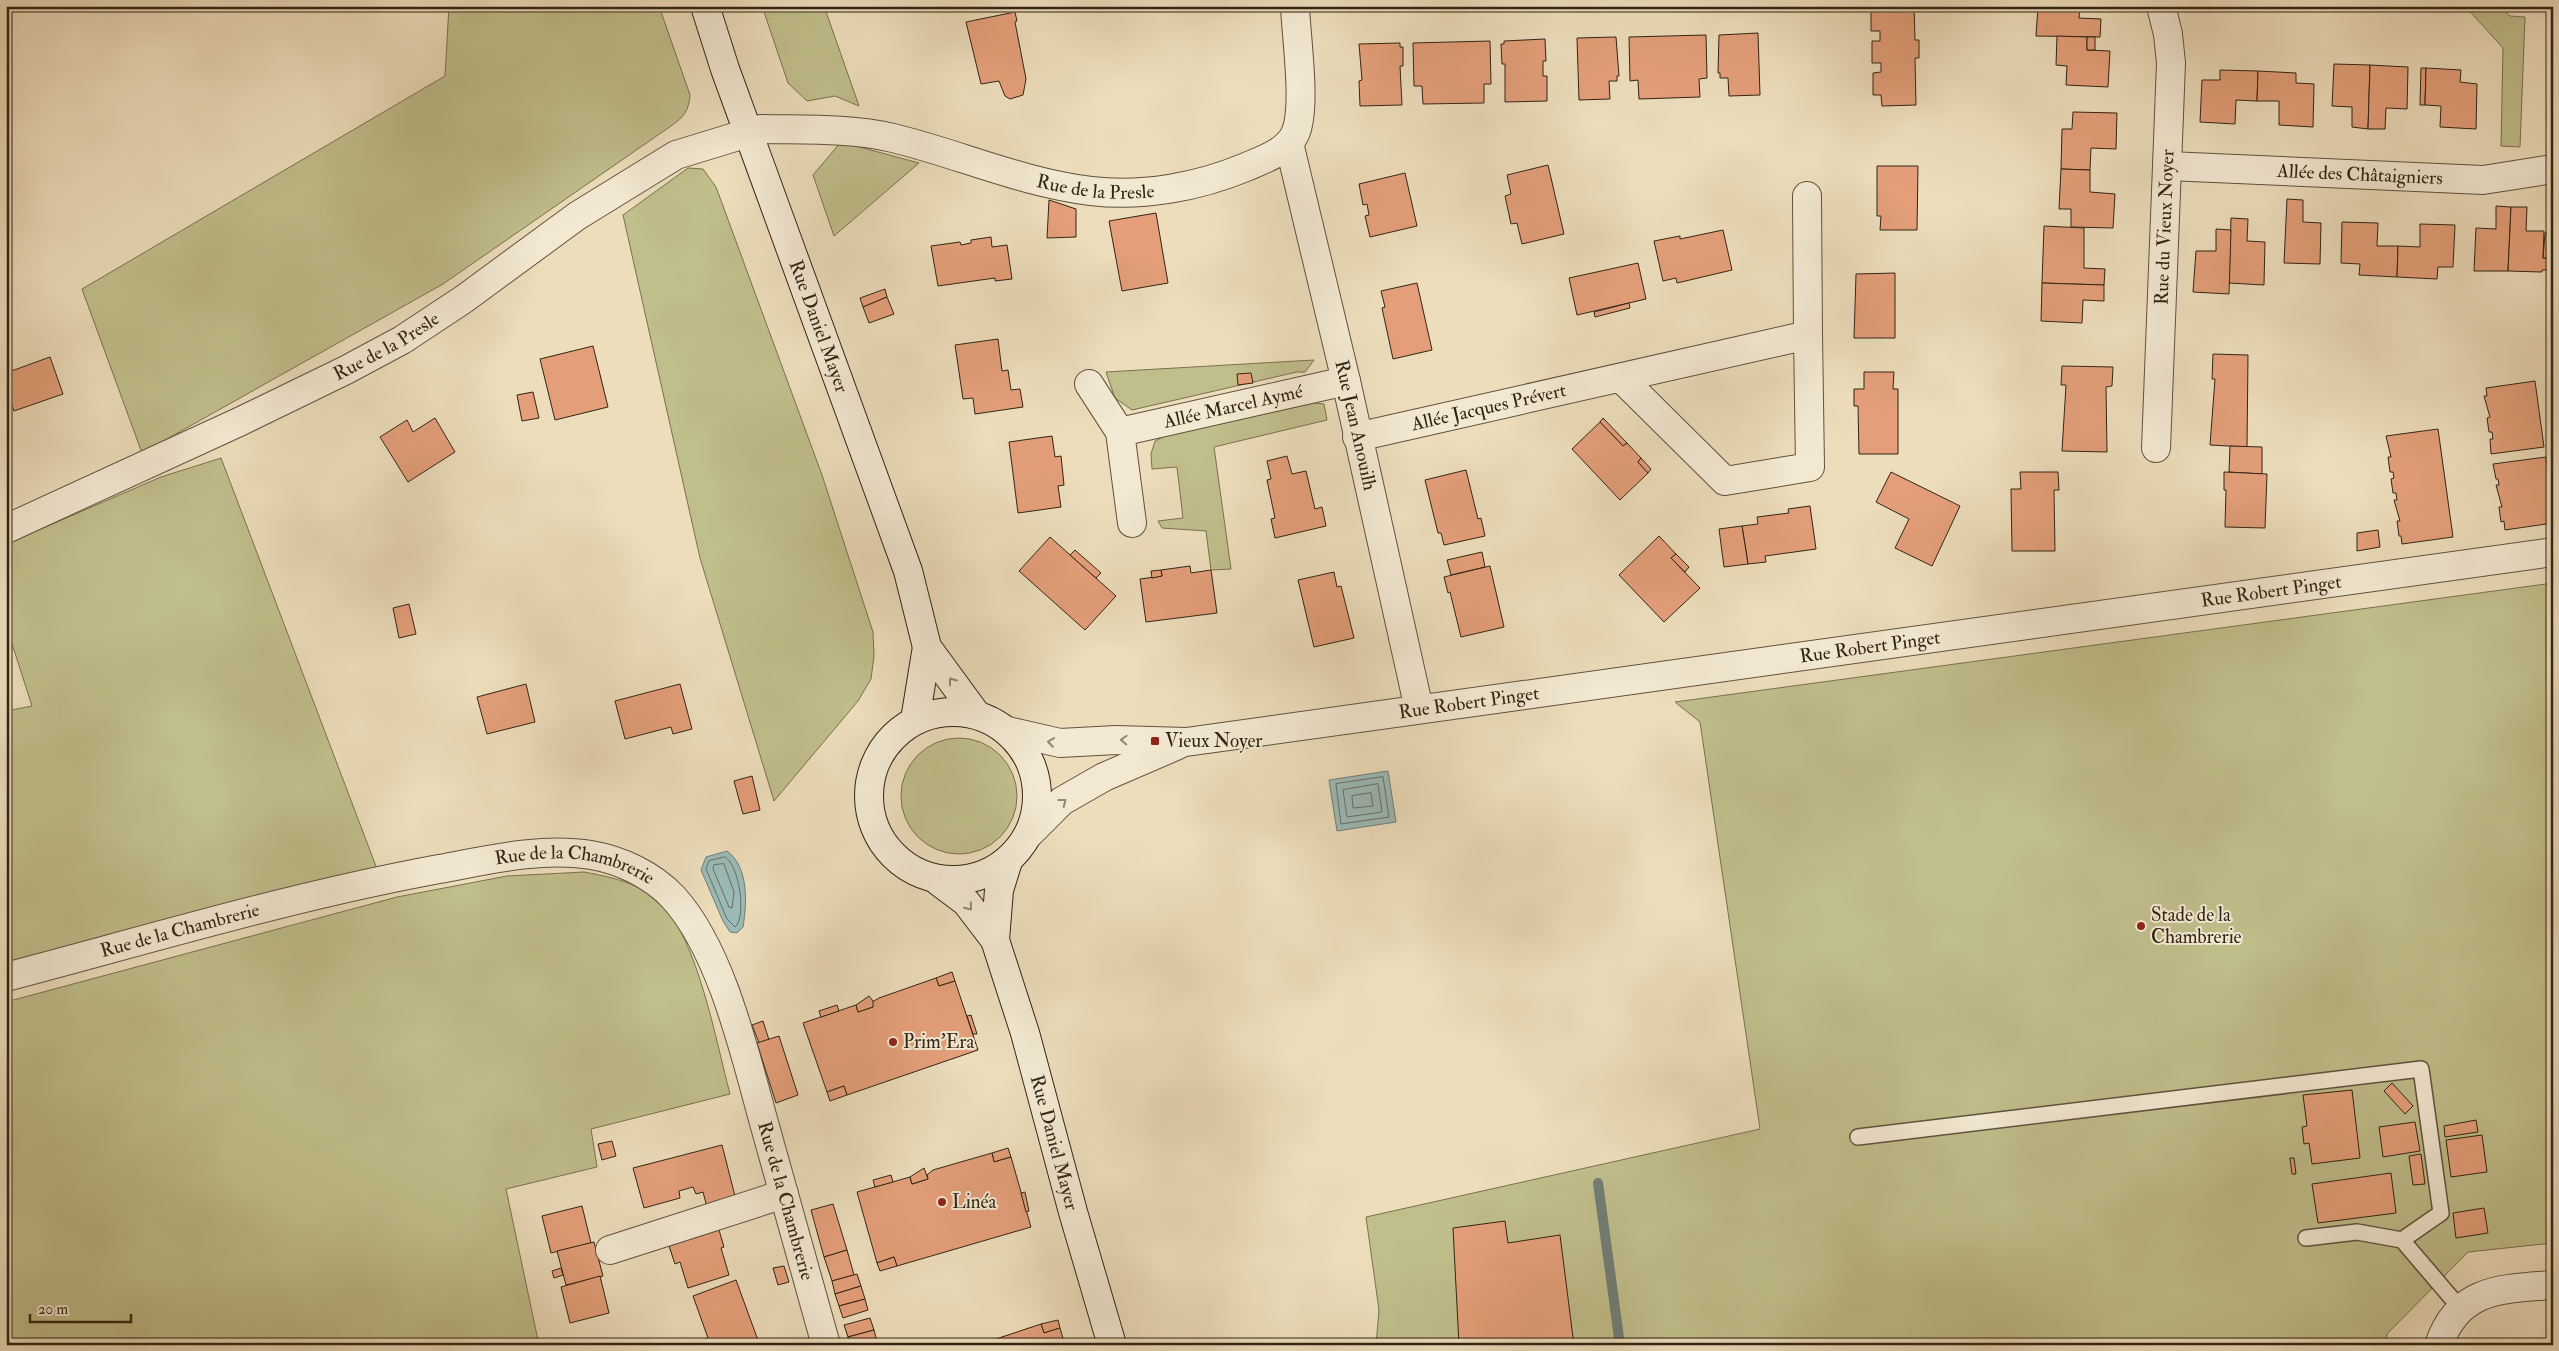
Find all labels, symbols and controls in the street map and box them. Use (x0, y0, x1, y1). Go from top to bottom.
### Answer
street label: Rue du Vieux Noyer (2150, 149, 2180, 306)
street label: Allée des Châtaigniers (2275, 159, 2443, 190)
street label: Rue de la Presle (1034, 169, 1155, 205)
street label: Rue Daniel Mayer (784, 257, 854, 396)
street label: Rue de la Presle (329, 307, 444, 386)
street label: Rue Jean Anouilh (1329, 358, 1382, 493)
street label: Allée Jacques Prévert (1408, 378, 1568, 437)
street label: Allée Marcel Aymé (1160, 379, 1305, 434)
street label: Rue Robert Pinget (2199, 570, 2343, 613)
street label: Rue Robert Pinget (1798, 625, 1942, 669)
one-way arrow (949, 677, 958, 687)
street label: Rue Robert Pinget (1397, 681, 1541, 724)
place label: Vieux Noyer (1165, 729, 1262, 753)
one-way arrow (1119, 735, 1127, 745)
marker: Vieux Noyer (1149, 735, 1161, 747)
one-way arrow (1047, 737, 1055, 748)
one-way arrow (1057, 799, 1067, 808)
street label: Rue de la Chambrerie (493, 840, 659, 890)
street label: Rue de la Chambrerie (98, 898, 262, 963)
one-way arrow (964, 901, 972, 910)
place label: Stade de la Chambrerie (2151, 903, 2242, 949)
marker: Stade de la Chambrerie (2135, 920, 2147, 932)
place label: Prim'Era (903, 1030, 974, 1054)
marker: Prim'Era (887, 1036, 899, 1048)
street label: Rue Daniel Mayer (1025, 1072, 1084, 1213)
street label: Rue de la Chambrerie (752, 1119, 819, 1283)
place label: Linéa (952, 1190, 997, 1214)
marker: Linéa (936, 1196, 948, 1208)
scale bar (30, 1291, 131, 1323)
text: 20 m (38, 1300, 68, 1319)

